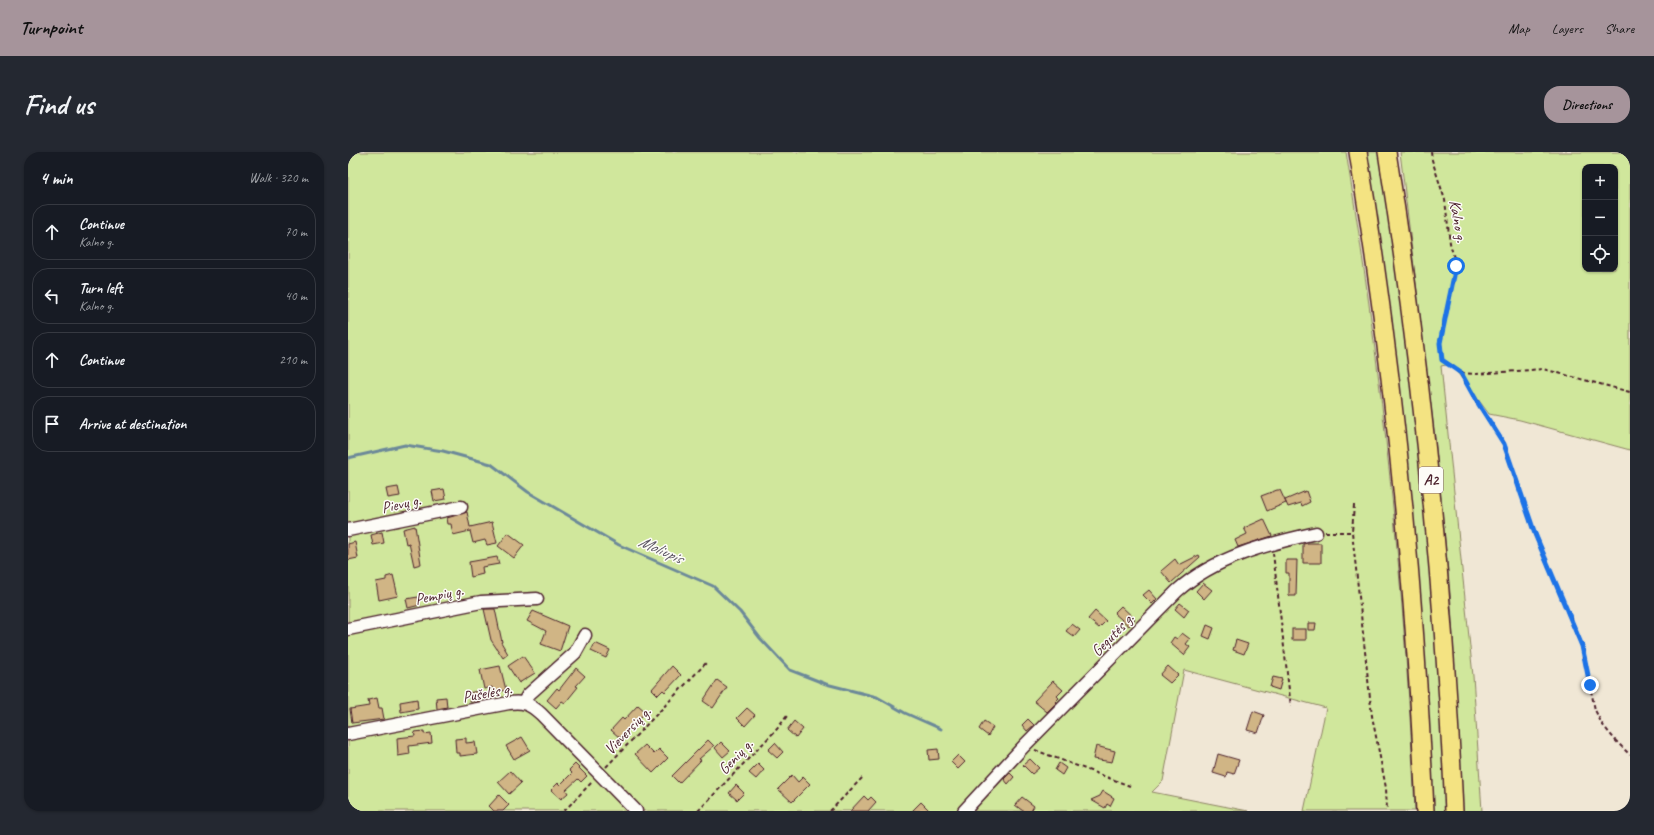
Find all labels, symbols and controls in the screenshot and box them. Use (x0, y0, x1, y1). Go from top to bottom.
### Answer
text: Turnpoint (20, 16, 82, 40)
text: Map (1508, 20, 1530, 37)
text: Layers (1552, 20, 1583, 37)
text: Share (1605, 20, 1634, 37)
button: Directions (1544, 86, 1630, 123)
text: Find us (24, 87, 94, 122)
map controls (1582, 164, 1618, 272)
button: + (1582, 164, 1618, 200)
text: 4 min (40, 168, 73, 189)
text: Walk · 320 m (249, 170, 308, 186)
street label: Kalno g. (1444, 198, 1472, 245)
button: − (1582, 200, 1618, 236)
text: Continue (79, 215, 124, 234)
icon: ahead (41, 221, 63, 243)
text: 70 m (285, 224, 307, 240)
text: Kalno g. (79, 234, 114, 250)
button: locate (1582, 236, 1618, 272)
route start (1447, 257, 1465, 275)
text: Turn left (79, 279, 122, 298)
icon: left (41, 285, 63, 307)
text: 40 m (285, 288, 307, 304)
text: Kalno g. (79, 298, 114, 314)
icon: ahead (41, 349, 63, 371)
text: Continue (79, 351, 124, 370)
text: 210 m (279, 352, 307, 368)
icon: arrive (41, 413, 63, 435)
text: Arrive at destination (79, 415, 186, 434)
road number: A2 (1419, 467, 1443, 493)
street label: Pievų g. (380, 490, 424, 518)
water label: Moliupis (636, 531, 689, 570)
street label: Pempių g. (413, 580, 466, 609)
street label: Gegutės g. (1087, 608, 1139, 661)
route end (1581, 676, 1599, 694)
street label: Pušelės g. (461, 679, 514, 707)
street label: Vieversių g. (600, 702, 656, 759)
street label: Genių g. (714, 734, 758, 779)

